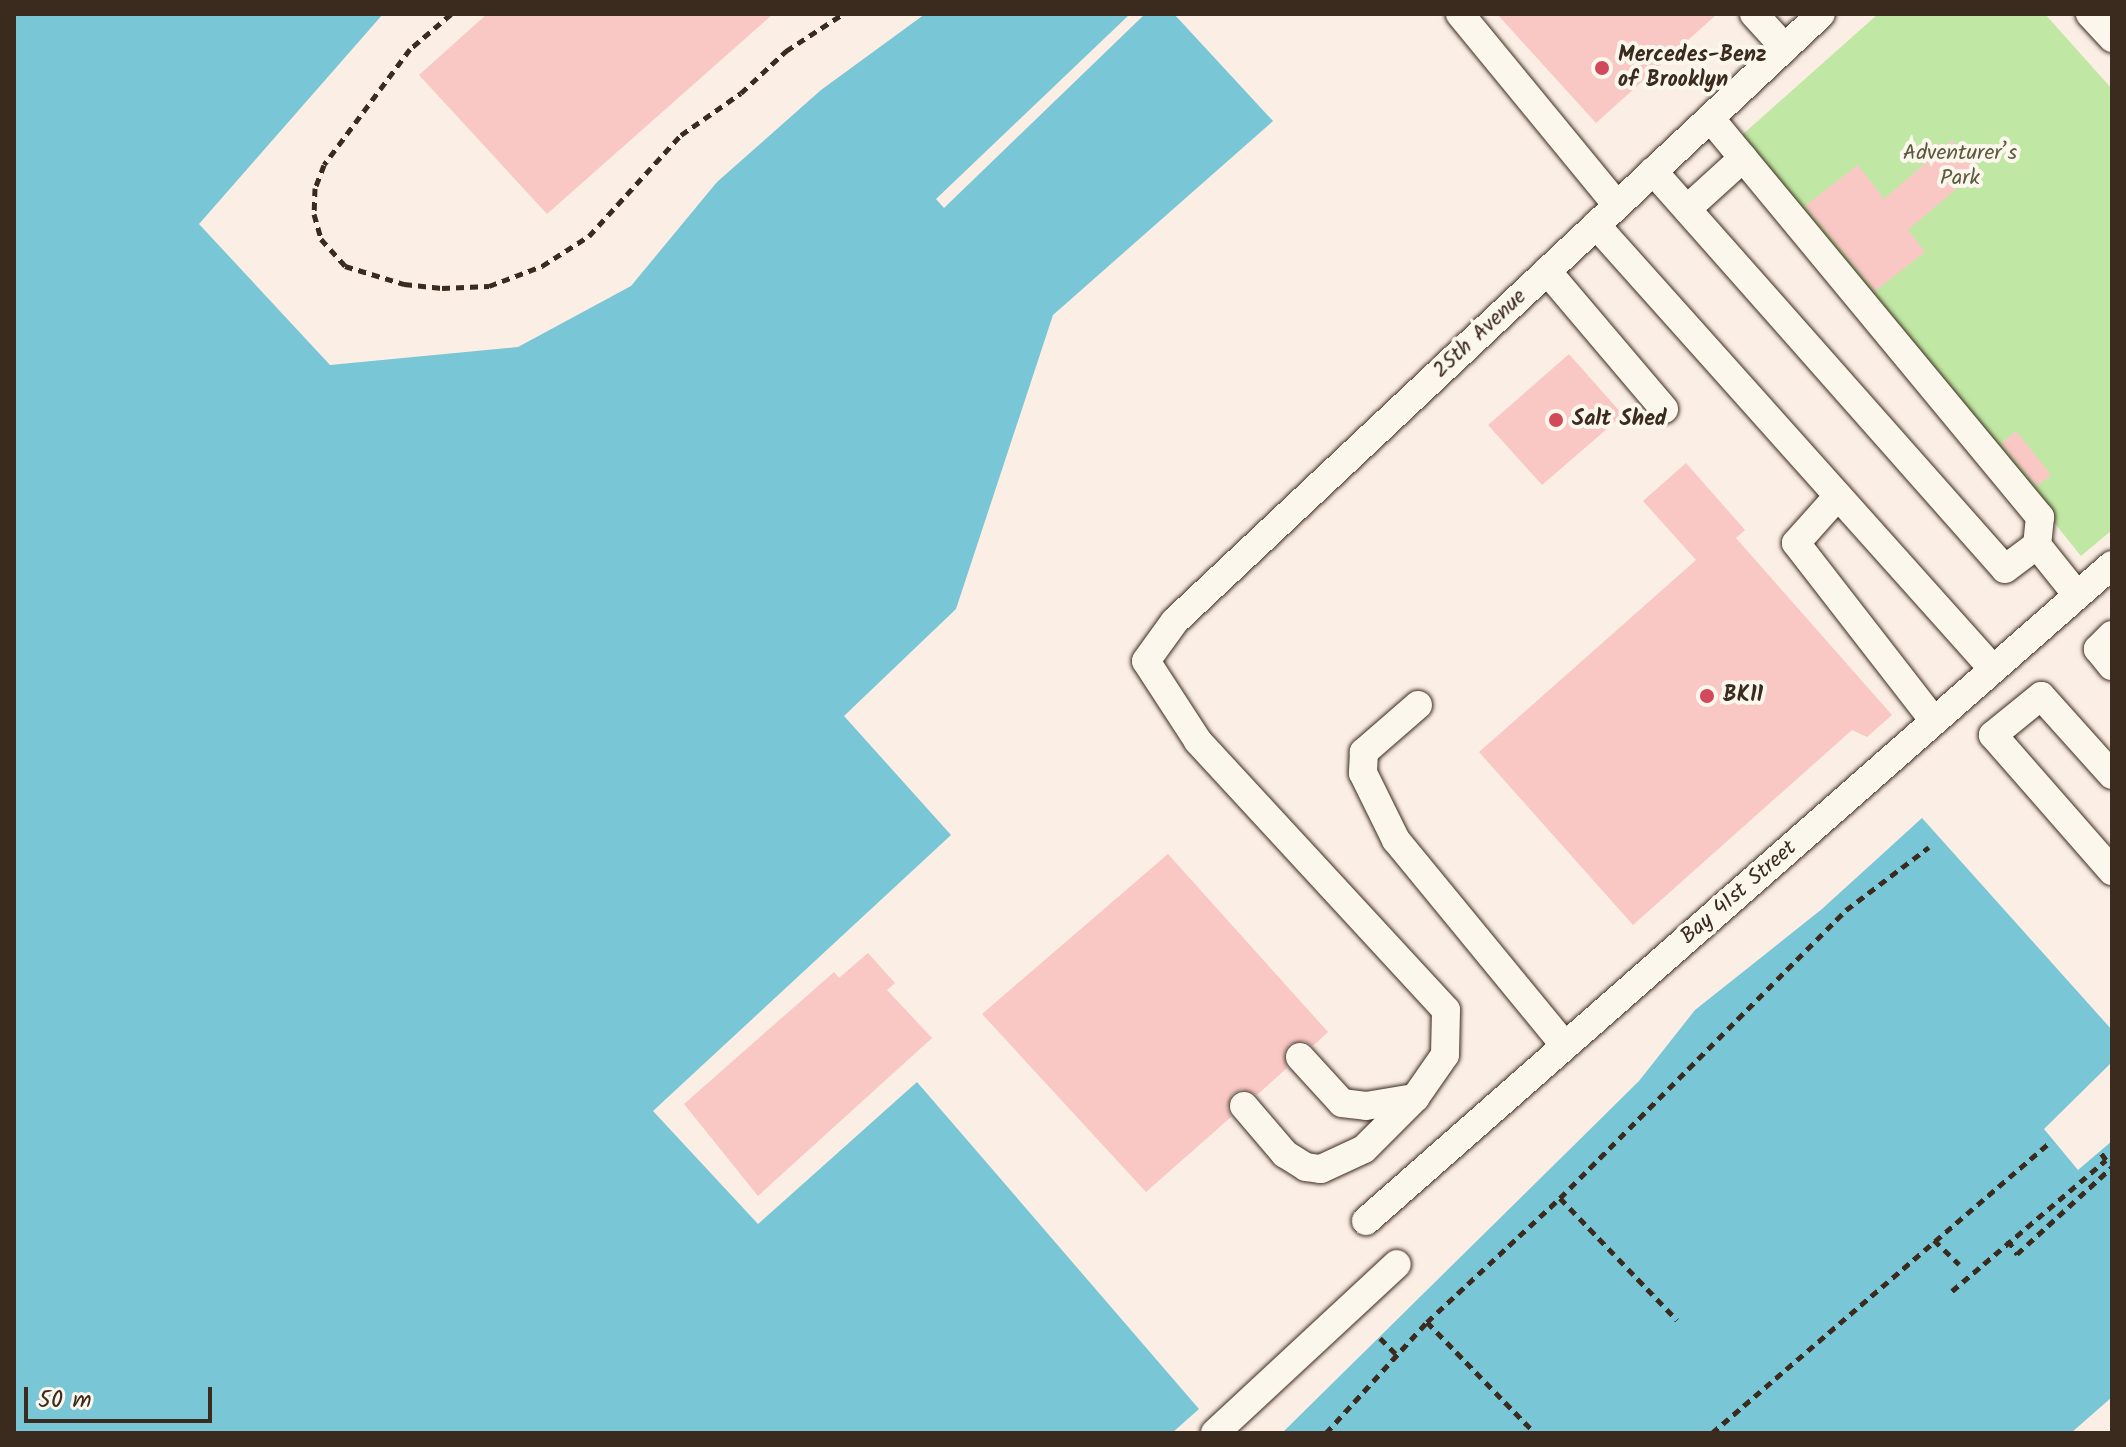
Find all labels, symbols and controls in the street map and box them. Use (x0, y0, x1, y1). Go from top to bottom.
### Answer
place label: Mercedes-Benz of Brooklyn (1618, 42, 1767, 94)
marker: Mercedes-Benz of Brooklyn (1593, 59, 1611, 77)
park label: Adventurer’s Park (1903, 140, 2017, 192)
street label: 25th Avenue (1428, 284, 1532, 384)
place label: Salt Shed (1572, 407, 1667, 433)
marker: Salt Shed (1547, 411, 1565, 429)
place label: BK11 (1723, 683, 1763, 709)
marker: BK11 (1698, 687, 1716, 705)
street label: Bay 41st Street (1676, 835, 1802, 951)
scale bar (28, 1371, 216, 1421)
text: 50 m (38, 1381, 92, 1420)

